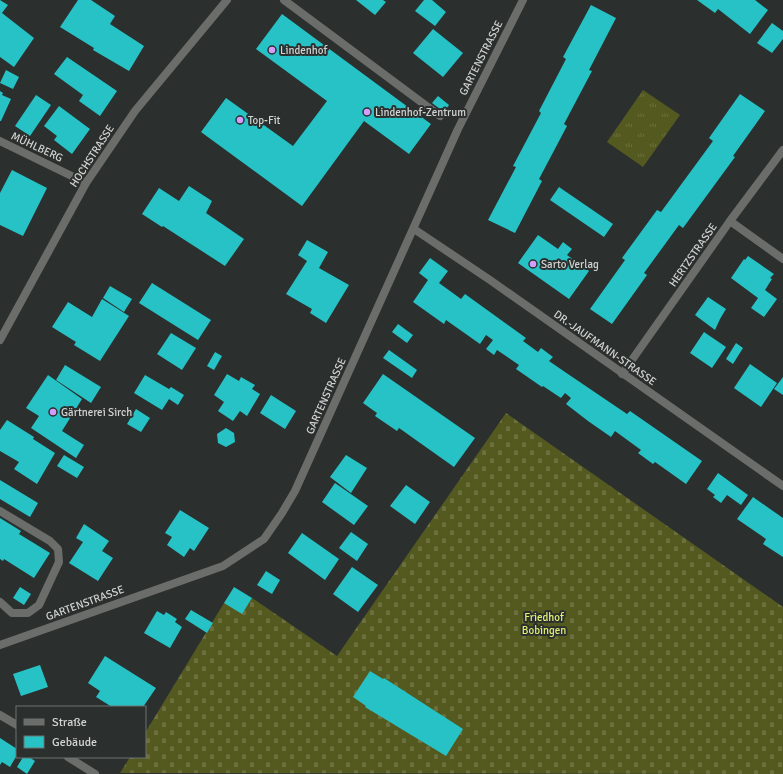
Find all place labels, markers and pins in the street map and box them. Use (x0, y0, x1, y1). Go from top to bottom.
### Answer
place label: Lindenhof (280, 44, 328, 57)
marker: Lindenhof (267, 45, 277, 55)
place label: Lindenhof-Zentrum (375, 106, 466, 119)
marker: Lindenhof-Zentrum (362, 107, 372, 117)
place label: Top-Fit (248, 114, 281, 127)
marker: Top-Fit (235, 115, 245, 125)
place label: Sarto Verlag (541, 258, 599, 271)
marker: Sarto Verlag (528, 259, 538, 269)
place label: Gärtnerei Sirch (61, 406, 132, 419)
marker: Gärtnerei Sirch (48, 407, 58, 417)

